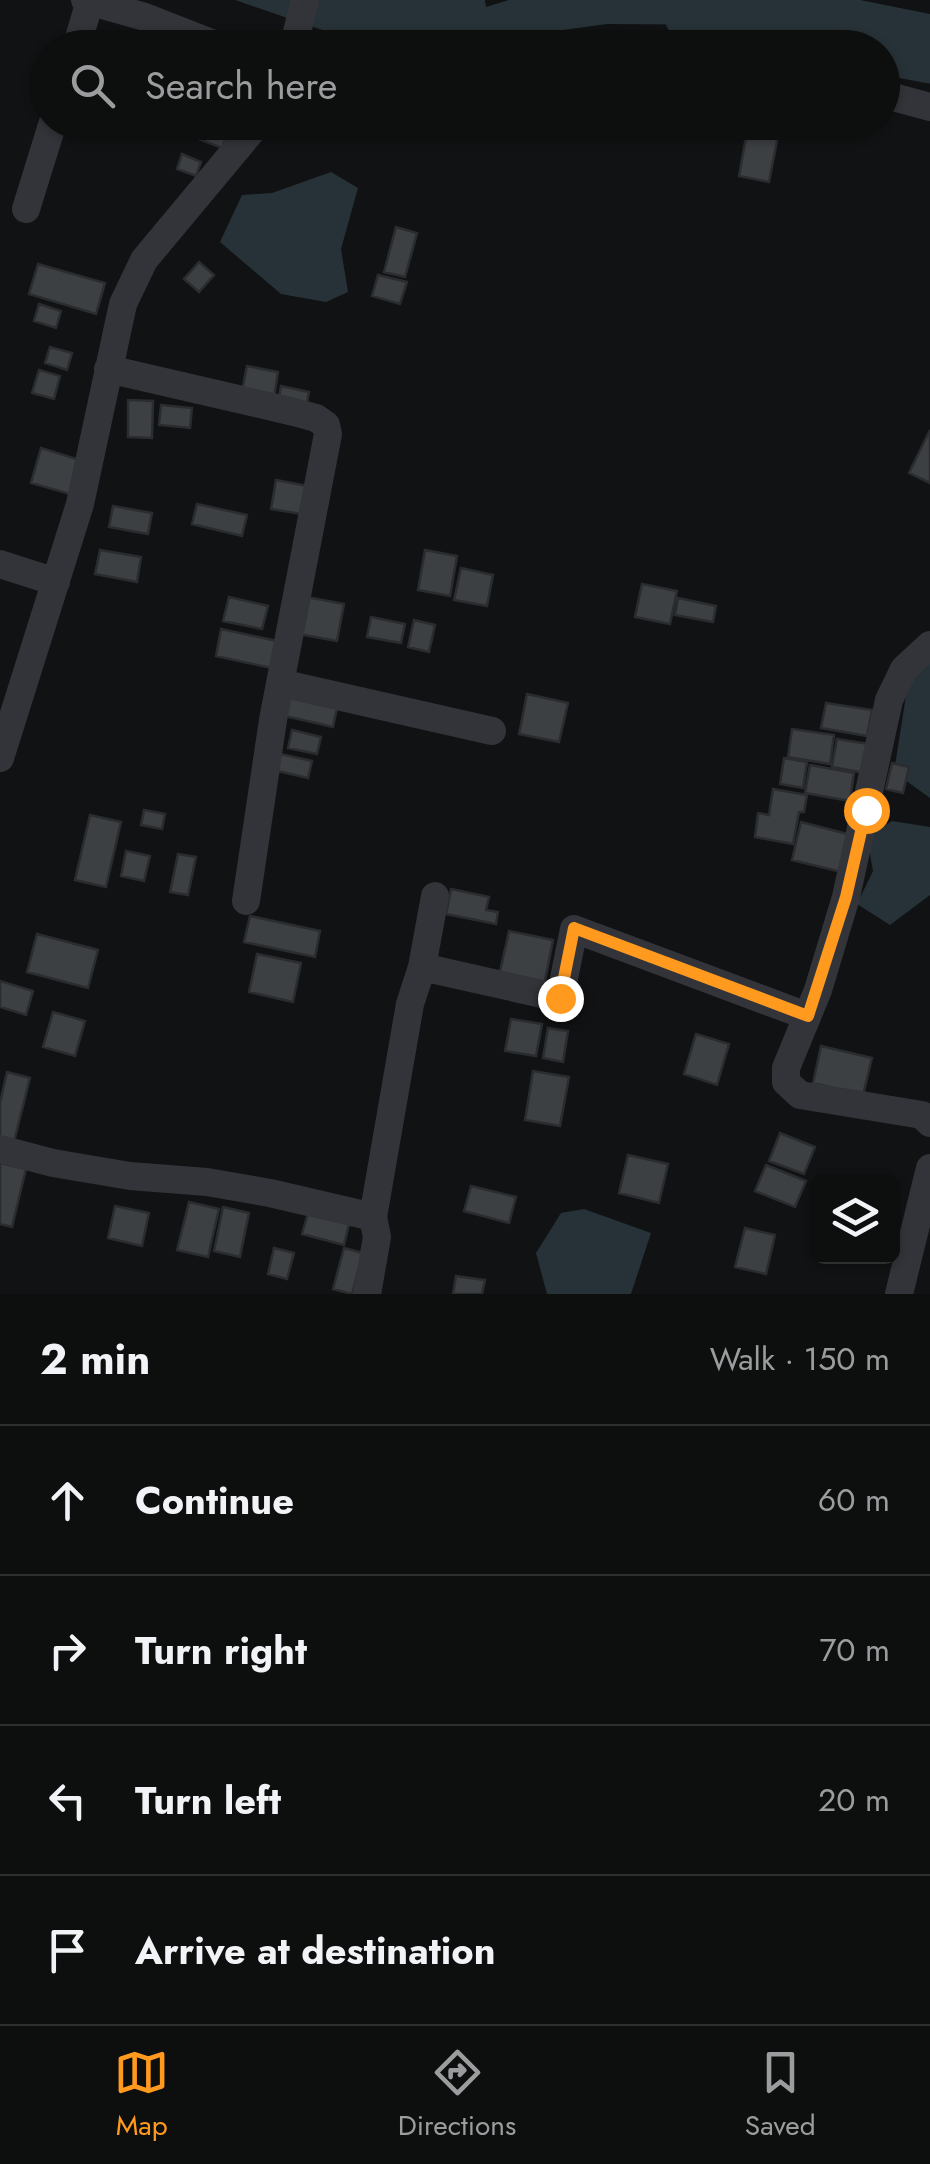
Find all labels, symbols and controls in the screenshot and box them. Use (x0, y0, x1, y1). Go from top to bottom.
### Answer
search box (30, 30, 900, 140)
icon: search (65, 58, 120, 113)
text: Search here (145, 58, 337, 113)
route start (844, 788, 890, 834)
route end (538, 976, 584, 1022)
map controls (810, 1174, 900, 1264)
button: layers (810, 1174, 900, 1264)
text: 2 min (40, 1329, 150, 1390)
text: Walk · 150 m (710, 1336, 890, 1382)
icon: ahead (40, 1473, 95, 1528)
text: Continue (135, 1473, 294, 1528)
text: 60 m (818, 1477, 890, 1523)
icon: right (40, 1623, 95, 1678)
text: Turn right (135, 1623, 307, 1678)
text: 70 m (819, 1627, 890, 1673)
icon: left (40, 1773, 95, 1828)
text: Turn left (135, 1773, 281, 1828)
text: 20 m (818, 1777, 890, 1823)
icon: arrive (40, 1923, 95, 1978)
text: Arrive at destination (135, 1923, 496, 1978)
tab: Map (114, 2045, 169, 2146)
tab: Directions (398, 2045, 516, 2146)
tab: Saved (745, 2045, 816, 2146)

